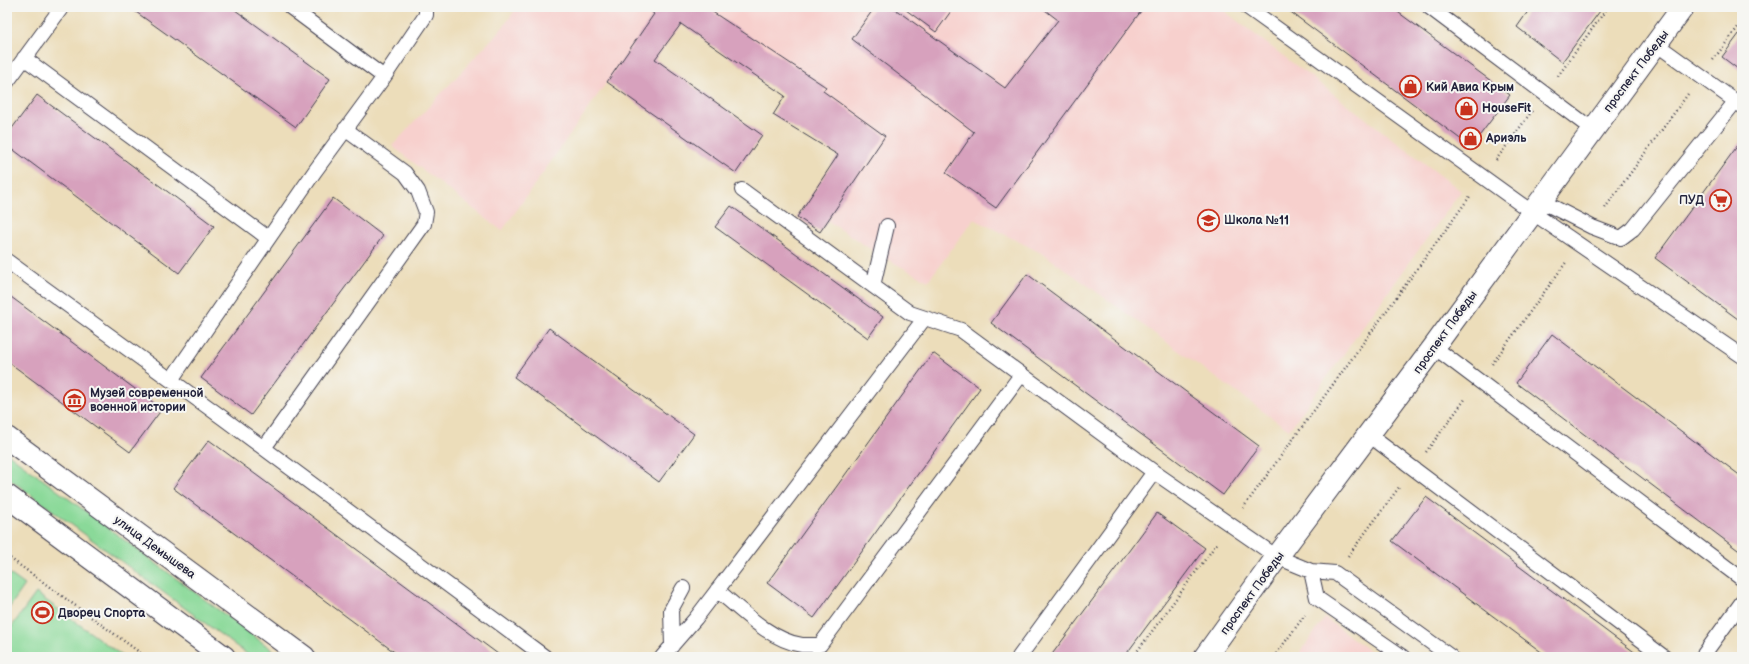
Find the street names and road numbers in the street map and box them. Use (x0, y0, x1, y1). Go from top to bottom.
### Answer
street label: проспект Победы (1601, 27, 1672, 115)
street label: проспект Победы (1410, 288, 1481, 377)
street label: улица Демышева (111, 513, 199, 582)
street label: проспект Победы (1217, 549, 1288, 638)

